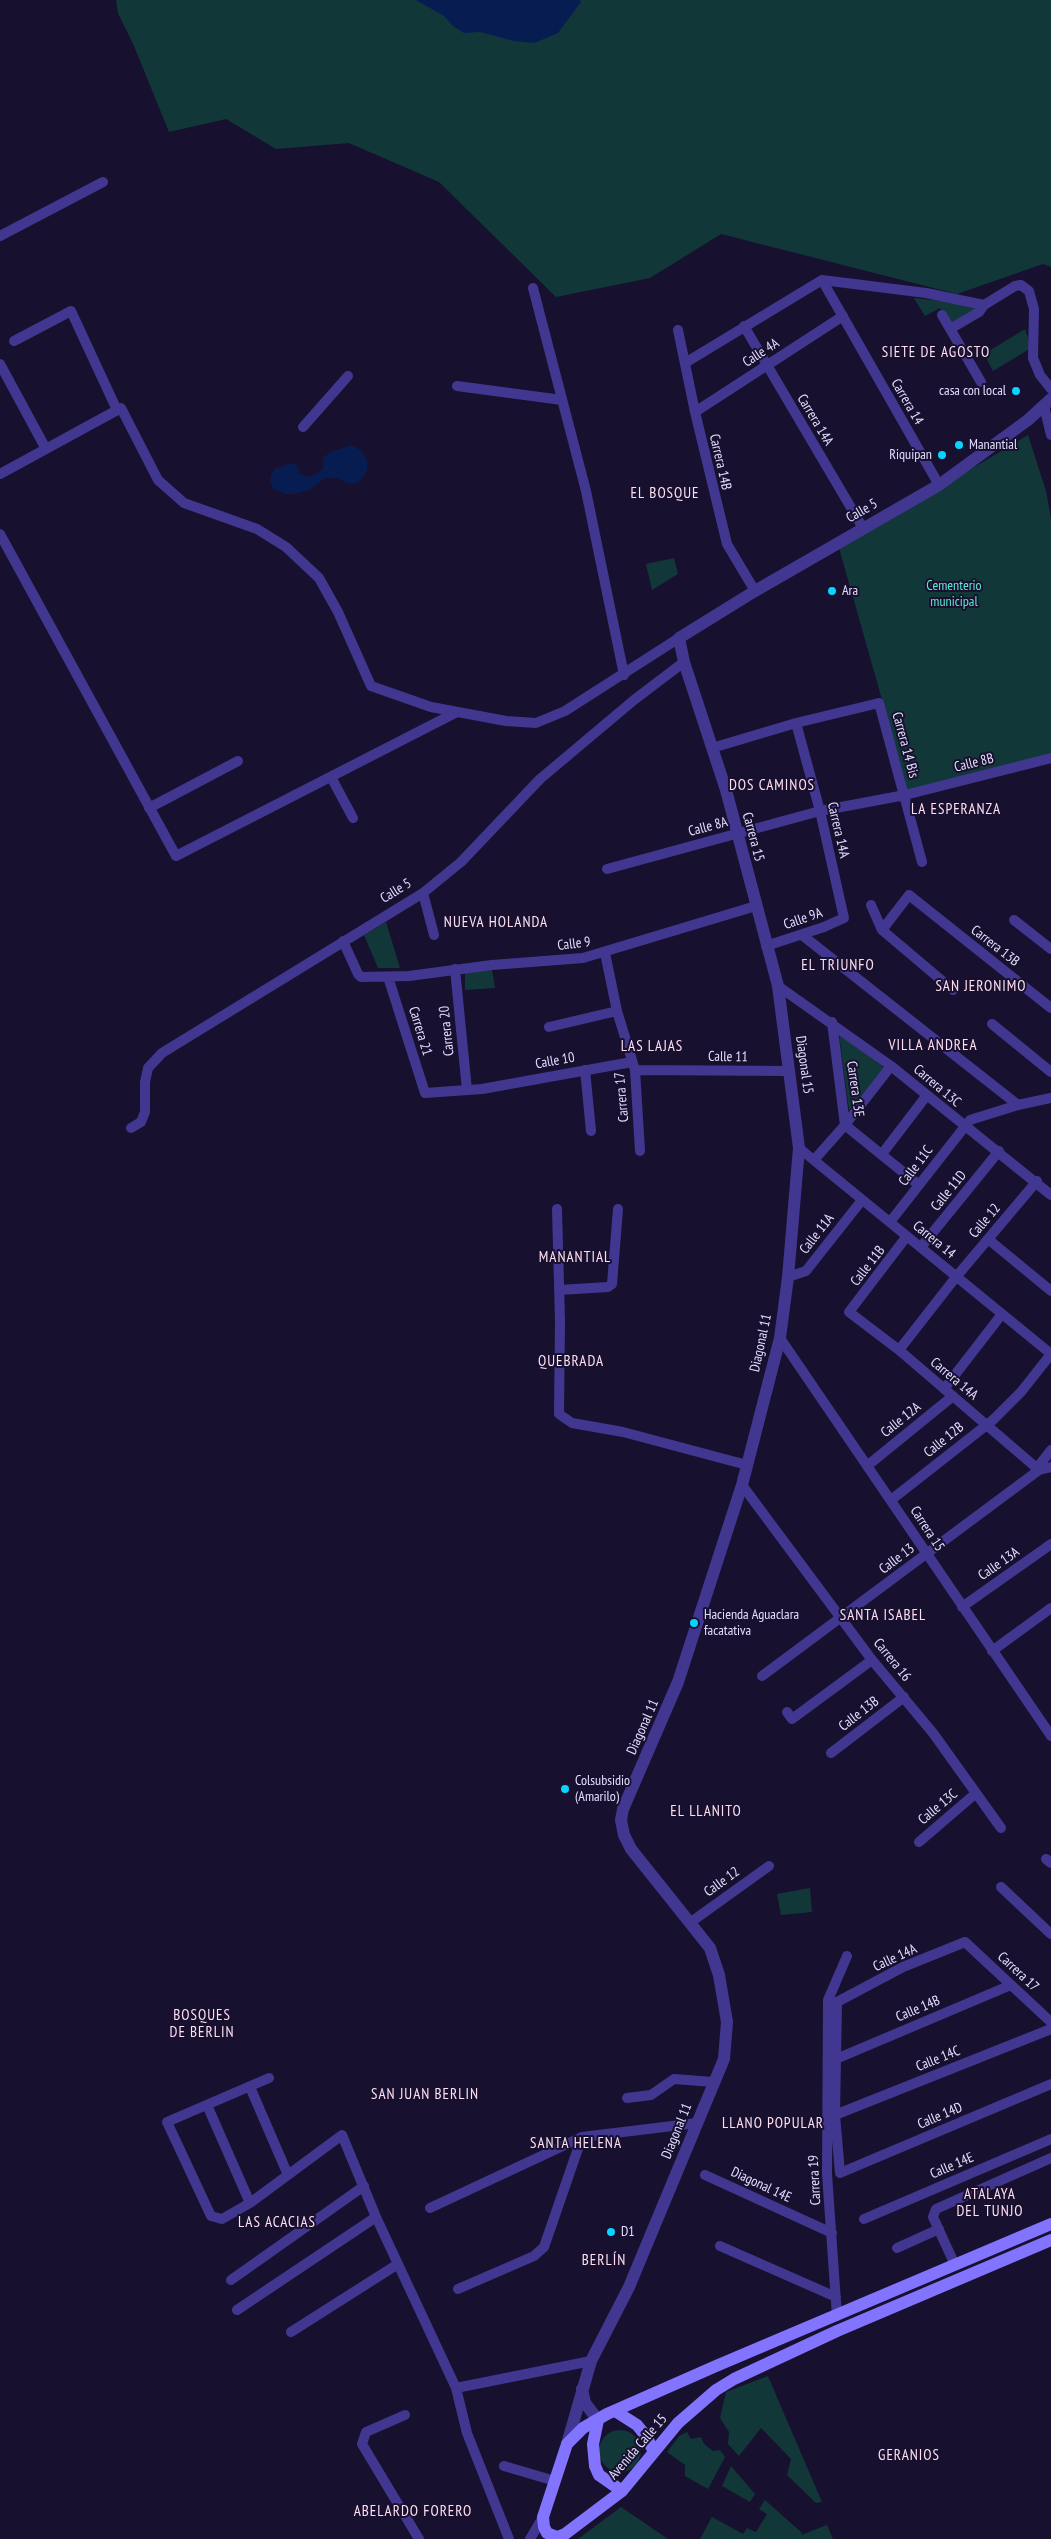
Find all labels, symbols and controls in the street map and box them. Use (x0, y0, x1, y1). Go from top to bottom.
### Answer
street label: Calle 4A (740, 335, 782, 371)
district label: SIETE DE AGOSTO (880, 344, 992, 362)
street label: Carrera 14 (887, 376, 927, 428)
place label: casa con local (939, 383, 1006, 399)
marker: casa con local (1010, 385, 1022, 397)
street label: Carrera 14A (793, 391, 837, 449)
street label: Carrera 14B (705, 432, 735, 492)
place label: Manantial (969, 437, 1017, 453)
marker: Manantial (953, 439, 965, 451)
place label: Riquipan (889, 447, 932, 463)
marker: Riquipan (936, 449, 948, 461)
district label: EL BOSQUE (629, 485, 701, 503)
street label: Calle 5 (843, 495, 881, 527)
park label: Cementerio municipal (926, 578, 982, 610)
place label: Ara (842, 583, 858, 599)
marker: Ara (826, 585, 838, 597)
street label: Carrera 14 Bis (888, 710, 922, 780)
street label: Calle 8B (953, 750, 995, 776)
district label: DOS CAMINOS (728, 777, 816, 795)
street label: Carrera 14A (823, 800, 853, 860)
district label: LA ESPERANZA (909, 801, 1003, 819)
street label: Carrera 15 (738, 811, 768, 863)
street label: Calle 8A (686, 814, 730, 840)
street label: Calle 5 (377, 875, 415, 907)
street label: Calle 9A (781, 905, 825, 933)
district label: NUEVA HOLANDA (442, 914, 550, 932)
street label: Carrera 13B (967, 922, 1023, 970)
street label: Calle 9 (556, 934, 592, 954)
district label: EL TRIUNFO (800, 957, 876, 975)
district label: SAN JERONIMO (934, 978, 1028, 996)
street label: Carrera 21 (405, 1004, 435, 1058)
street label: Carrera 20 (436, 1005, 458, 1057)
street label: Diagonal 15 (792, 1035, 816, 1095)
district label: VILLA ANDREA (887, 1037, 979, 1055)
district label: LAS LAJAS (620, 1038, 684, 1056)
street label: Calle 11 (708, 1048, 748, 1066)
street label: Calle 10 (534, 1049, 576, 1073)
street label: Carrera 13E (843, 1060, 867, 1118)
street label: Carrera 13C (910, 1061, 964, 1111)
street label: Carrera 17 (611, 1071, 633, 1123)
street label: Calle 11C (895, 1143, 937, 1189)
street label: Calle 11D (928, 1167, 970, 1215)
street label: Calle 12 (966, 1200, 1004, 1242)
street label: Calle 11A (796, 1211, 838, 1257)
street label: Carrera 14 (909, 1218, 959, 1262)
street label: Calle 11B (847, 1243, 889, 1289)
district label: MANANTIAL (538, 1249, 612, 1267)
street label: Diagonal 11 (747, 1313, 775, 1373)
district label: QUEBRADA (537, 1353, 605, 1371)
street label: Carrera 14A (927, 1354, 981, 1404)
street label: Calle 12A (878, 1399, 924, 1441)
street label: Calle 12B (921, 1419, 967, 1461)
street label: Carrera 15 (906, 1503, 948, 1555)
street label: Calle 13 (876, 1540, 918, 1578)
street label: Calle 13A (975, 1544, 1023, 1584)
place label: Hacienda Aguaclara facatativa (704, 1607, 799, 1640)
district label: SANTA ISABEL (838, 1607, 928, 1625)
marker: Hacienda Aguaclara facatativa (688, 1617, 700, 1629)
street label: Carrera 16 (870, 1635, 914, 1685)
street label: Calle 13B (836, 1693, 882, 1735)
street label: Diagonal 11 (623, 1697, 663, 1757)
place label: Colsubsidio (Amarilo) (575, 1773, 630, 1805)
marker: Colsubsidio (Amarilo) (559, 1783, 571, 1795)
street label: Calle 13C (915, 1786, 961, 1828)
district label: EL LLANITO (669, 1803, 743, 1821)
street label: Calle 12 (701, 1864, 743, 1900)
street label: Calle 14A (870, 1941, 920, 1975)
street label: Carrera 17 (994, 1949, 1042, 1995)
street label: Calle 14B (893, 1992, 943, 2026)
district label: BOSQUES DE BERLIN (168, 2007, 236, 2042)
street label: Calle 14C (913, 2043, 963, 2075)
district label: SAN JUAN BERLIN (369, 2086, 481, 2104)
street label: Calle 14D (915, 2099, 965, 2133)
street label: Diagonal 11 (658, 2101, 696, 2161)
district label: LLANO POPULAR (720, 2115, 826, 2133)
district label: SANTA HELENA (528, 2135, 624, 2153)
street label: Calle 14E (928, 2149, 976, 2183)
street label: Carrera 19 (805, 2154, 825, 2206)
street label: Diagonal 14E (728, 2164, 794, 2206)
district label: ATALAYA DEL TUNJO (955, 2186, 1025, 2221)
district label: LAS ACACIAS (237, 2214, 317, 2232)
place label: D1 (621, 2224, 635, 2240)
marker: D1 (605, 2226, 617, 2238)
district label: BERLÍN (581, 2252, 627, 2270)
street label: Avenida Calle 15 (605, 2411, 671, 2483)
district label: GERANIOS (877, 2447, 941, 2465)
district label: ABELARDO FORERO (352, 2503, 474, 2521)

